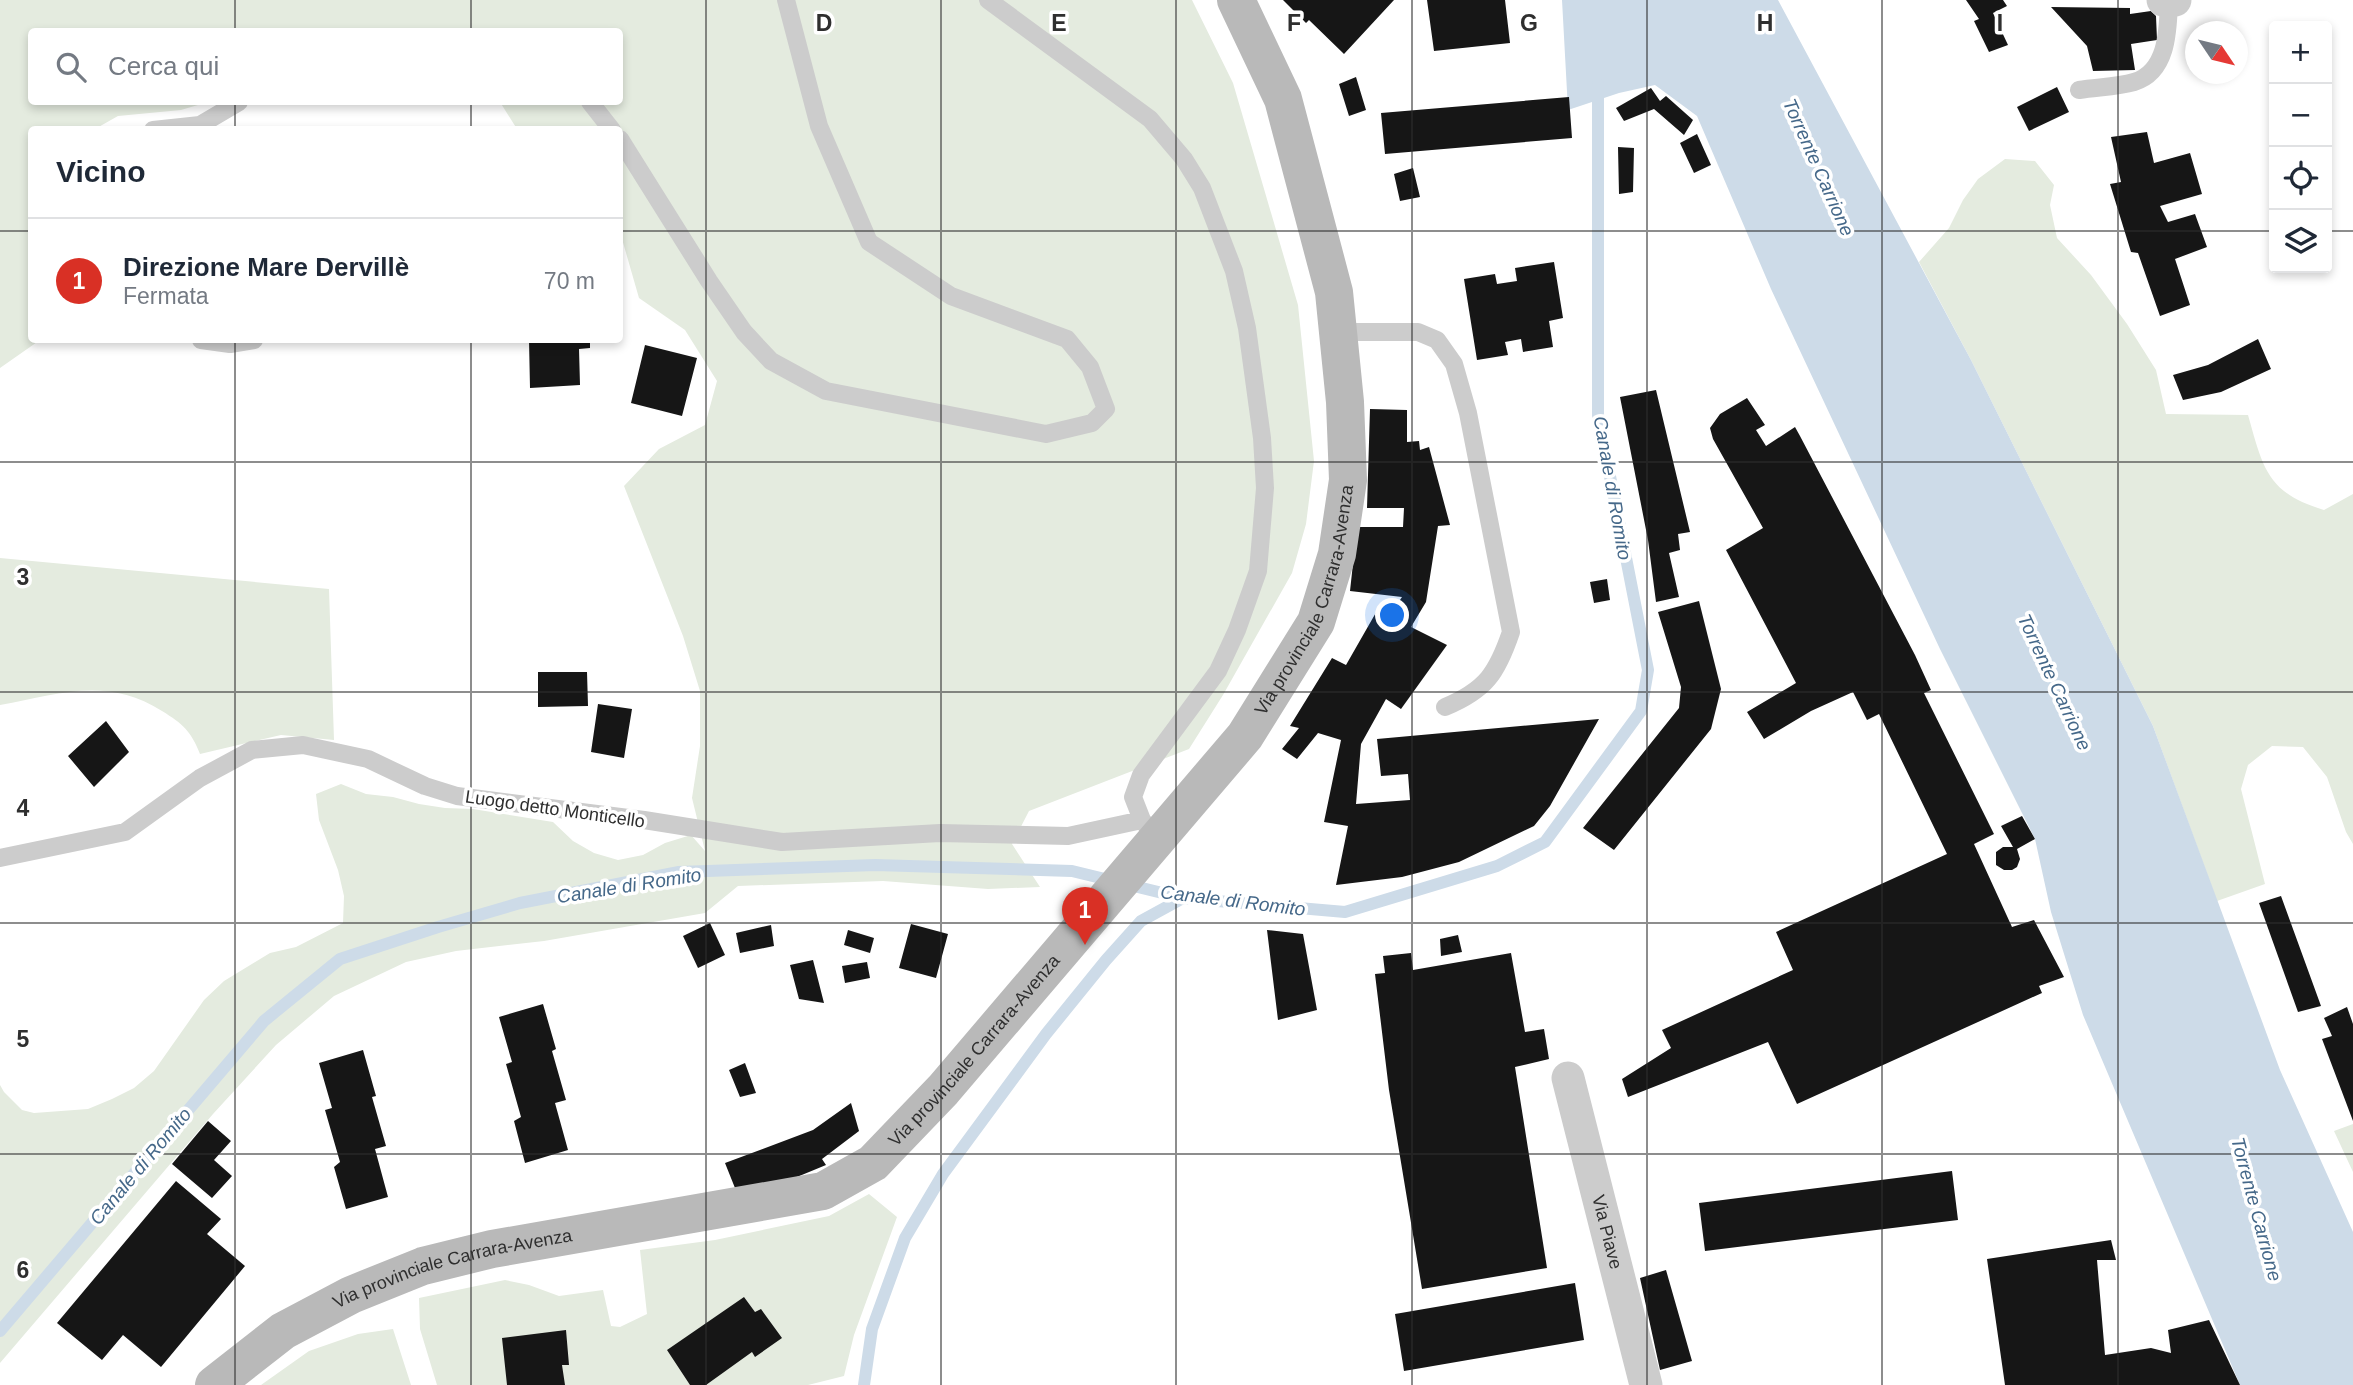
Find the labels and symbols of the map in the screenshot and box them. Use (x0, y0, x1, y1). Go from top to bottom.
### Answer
text: D (816, 10, 832, 36)
text: E (1051, 10, 1067, 36)
text: F (1287, 10, 1301, 36)
text: G (1520, 10, 1538, 36)
text: H (1757, 10, 1773, 36)
text: I (1997, 10, 2003, 36)
north arrow (2185, 21, 2248, 84)
water label: Torrente Carrione (1779, 95, 1858, 239)
water label: Canale di Romito (1590, 414, 1636, 562)
street label: Via provinciale Carrara-Avenza (1251, 483, 1357, 719)
text: 3 (17, 564, 29, 590)
your location (1375, 598, 1409, 632)
water label: Torrente Carrione (2014, 611, 2095, 754)
street label: Luogo detto Monticello (464, 786, 646, 832)
text: 4 (17, 795, 30, 821)
water label: Canale di Romito (555, 864, 703, 907)
water label: Canale di Romito (1159, 881, 1307, 920)
pin: 1 (1062, 887, 1108, 945)
street label: Via provinciale Carrara-Avenza (885, 950, 1065, 1150)
text: 5 (17, 1026, 30, 1052)
water label: Canale di Romito (85, 1104, 195, 1229)
water label: Torrente Carrione (2227, 1135, 2286, 1283)
street label: Via Piave (1588, 1193, 1626, 1271)
street label: Via provinciale Carrara-Avenza (330, 1225, 575, 1313)
text: 6 (17, 1257, 29, 1283)

